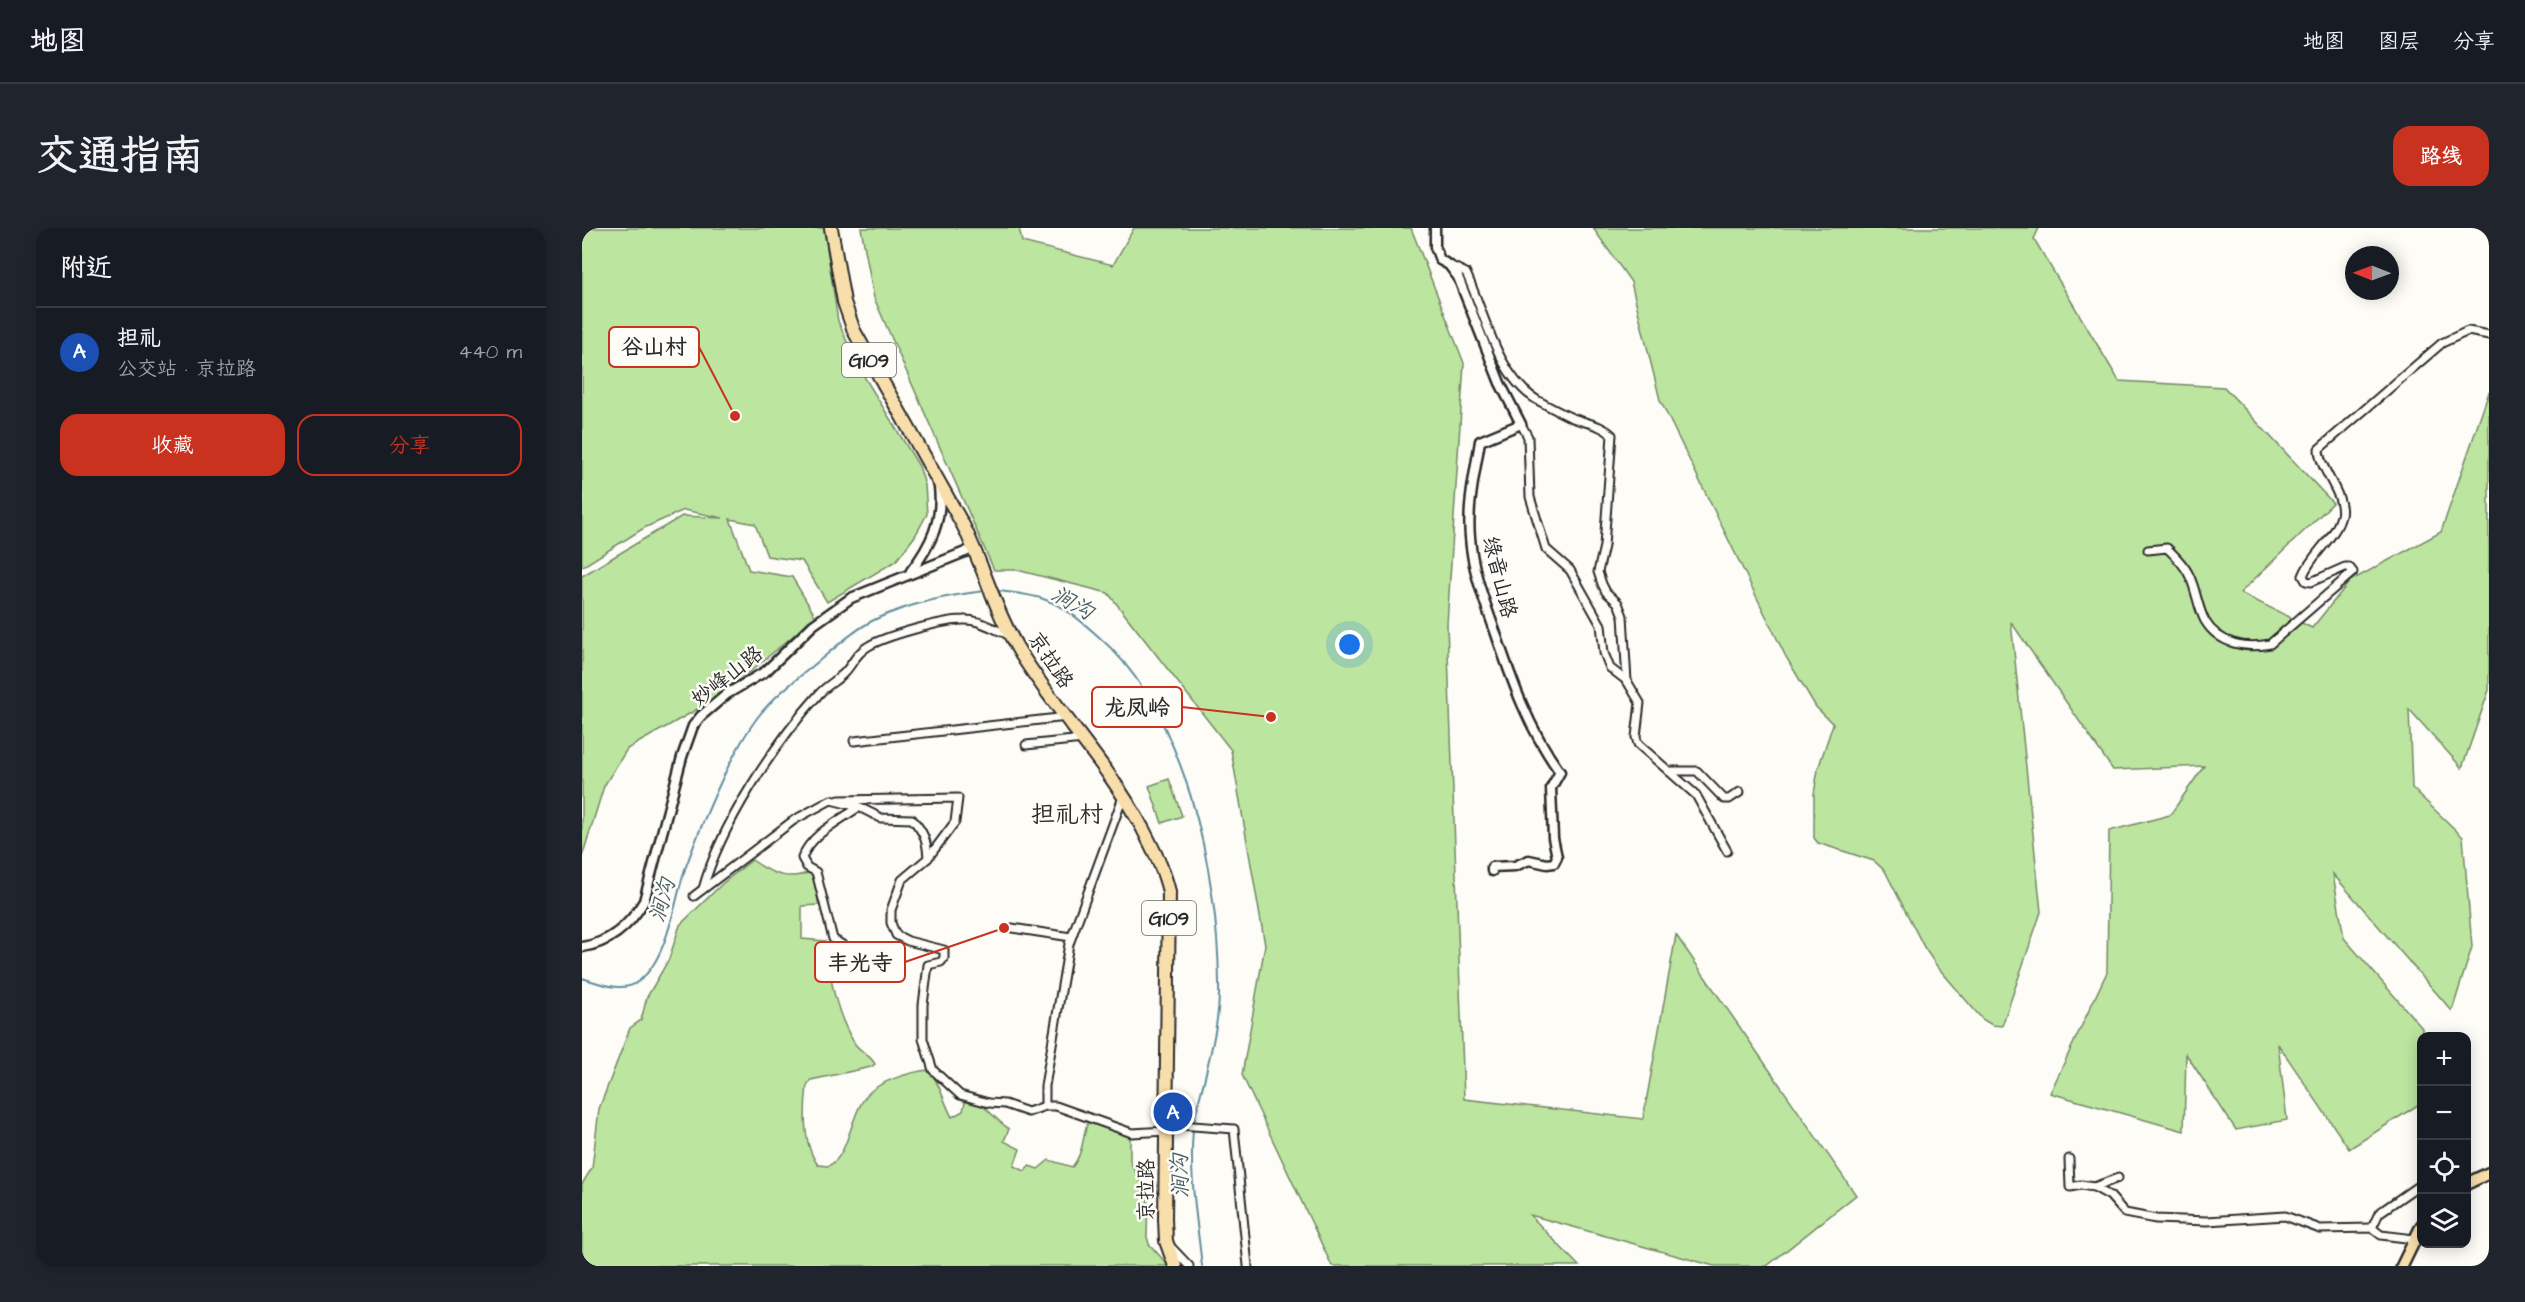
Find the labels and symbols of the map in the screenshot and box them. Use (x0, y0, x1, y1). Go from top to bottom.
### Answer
north arrow (2345, 246, 2399, 300)
callout: 谷山村 (609, 327, 699, 367)
text: 谷山村 (621, 332, 687, 363)
road number: G109 (842, 343, 896, 377)
street label: 绿音山路 (1475, 533, 1524, 621)
water label: 涧沟 (1045, 579, 1101, 629)
street label: 京拉路 (1021, 626, 1080, 695)
your location (1335, 630, 1364, 659)
street label: 妙峰山路 (685, 639, 769, 714)
callout: 龙凤岭 (1092, 687, 1182, 727)
text: 龙凤岭 (1104, 693, 1170, 724)
district label: 担礼村 (1031, 798, 1103, 832)
water label: 涧沟 (641, 873, 684, 926)
road number: G109 (1142, 901, 1196, 935)
callout: 丰光寺 (815, 942, 905, 982)
text: 丰光寺 (827, 948, 893, 979)
pin: A (1154, 1090, 1192, 1134)
water label: 涧沟 (1165, 1152, 1196, 1198)
street label: 京拉路 (1132, 1159, 1161, 1222)

